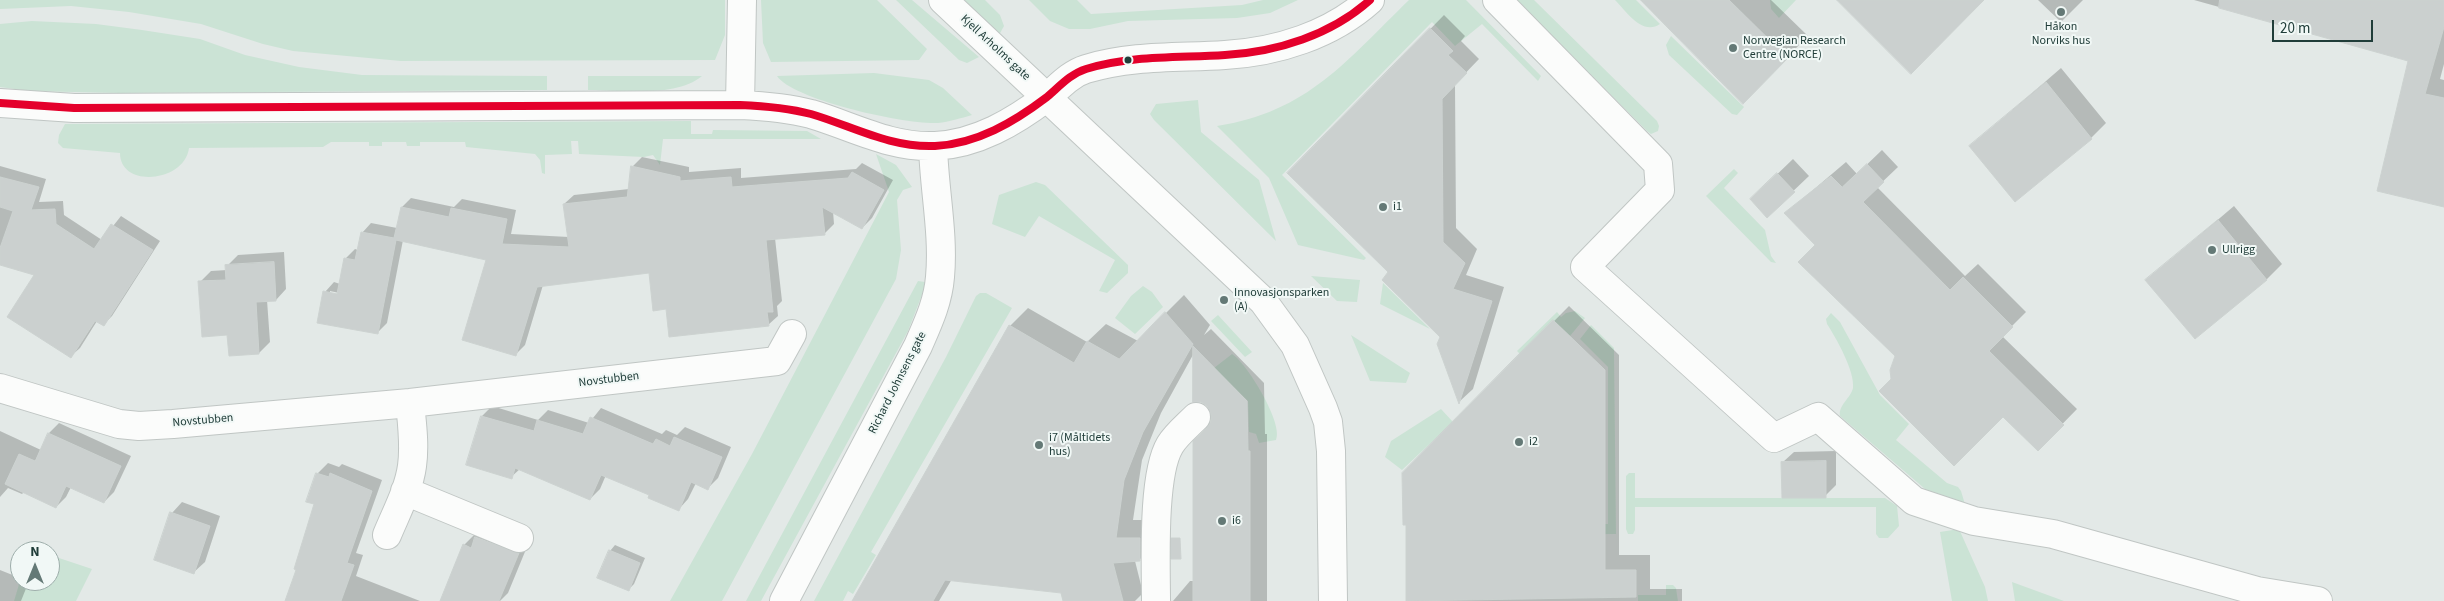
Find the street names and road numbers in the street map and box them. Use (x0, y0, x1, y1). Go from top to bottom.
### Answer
street label: Kjell Arholms gate (957, 12, 1033, 84)
street label: Richard Johnsens gate (866, 329, 930, 437)
street label: Novstubben (578, 369, 640, 391)
street label: Novstubben (172, 411, 234, 431)

